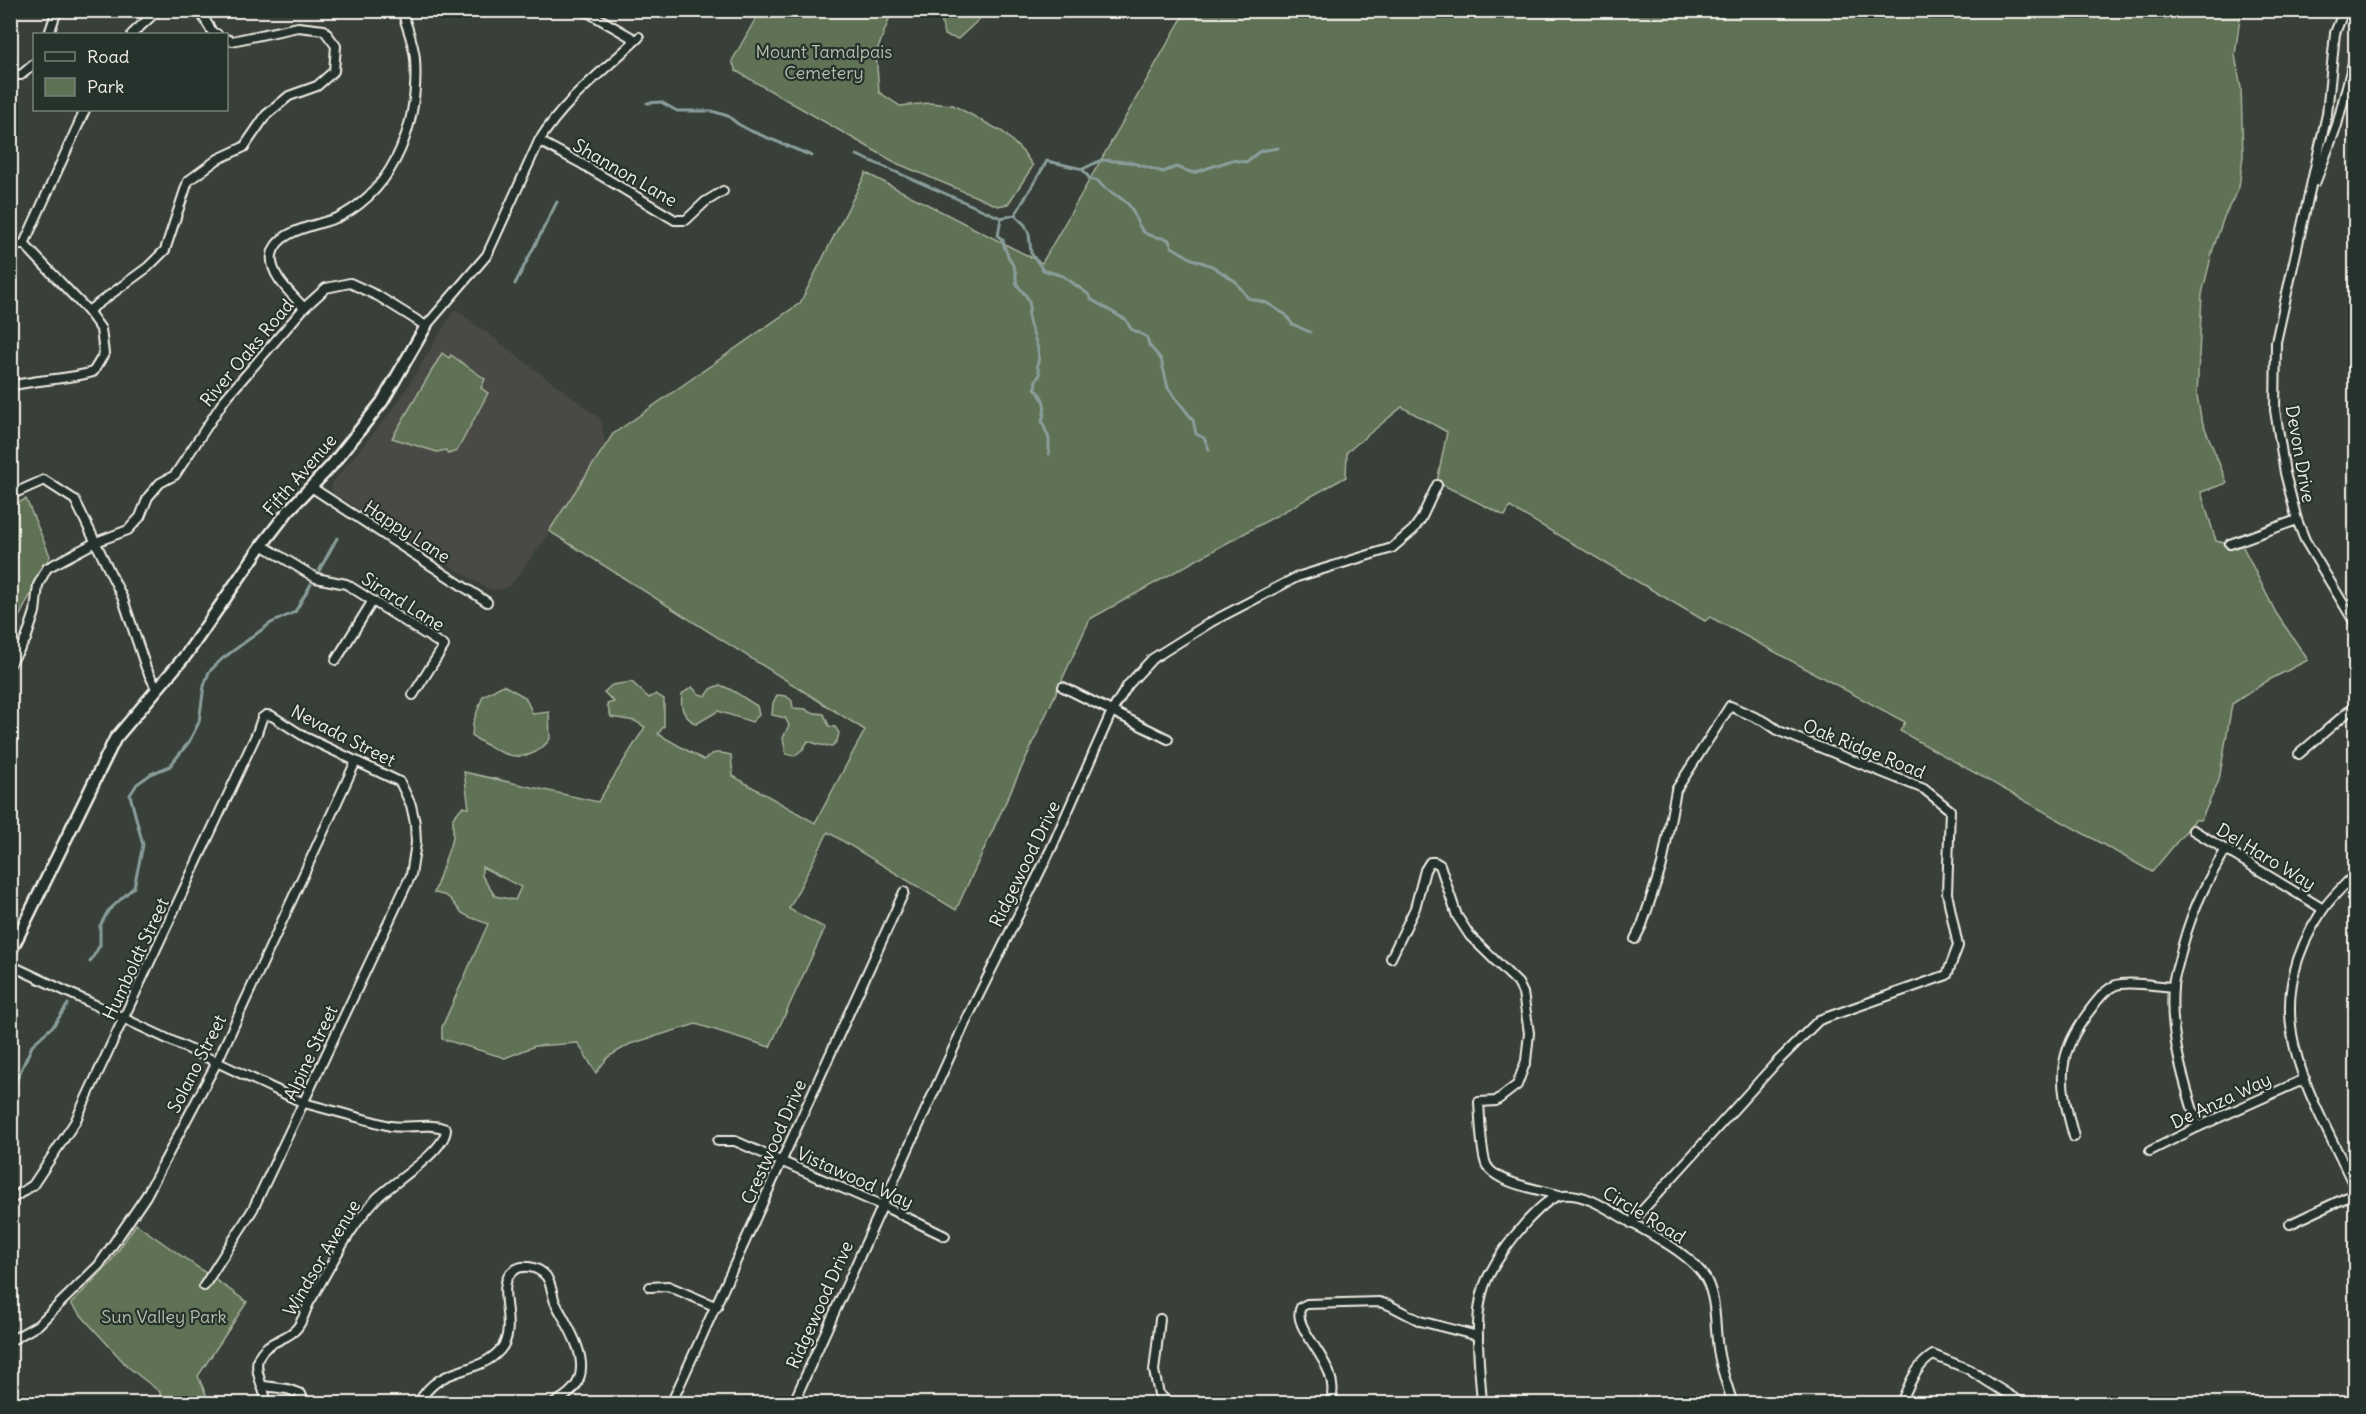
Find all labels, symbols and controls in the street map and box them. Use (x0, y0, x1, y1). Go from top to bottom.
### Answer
legend (33, 33, 228, 111)
park label: Mount Tamalpais Cemetery (755, 40, 893, 84)
text: Road (87, 45, 130, 68)
text: Park (87, 75, 124, 98)
street label: Shannon Lane (569, 134, 681, 212)
street label: River Oaks Road (195, 294, 299, 411)
street label: Devon Drive (2281, 403, 2320, 504)
street label: Fifth Avenue (258, 429, 341, 520)
street label: Happy Lane (360, 495, 455, 568)
street label: Sirard Lane (358, 567, 449, 636)
street label: Nevada Street (287, 699, 399, 772)
street label: Oak Ridge Road (1800, 714, 1929, 784)
street label: Ridgewood Drive (984, 797, 1065, 931)
street label: Del Haro Way (2212, 818, 2320, 895)
street label: Humboldt Street (97, 894, 174, 1024)
street label: Alpine Street (278, 1002, 343, 1104)
street label: Solano Street (162, 1011, 231, 1117)
street label: De Anza Way (2167, 1067, 2275, 1134)
street label: Crestwood Drive (736, 1076, 811, 1208)
street label: Vistawood Way (793, 1142, 917, 1214)
street label: Circle Road (1599, 1181, 1690, 1248)
street label: Windsor Avenue (278, 1195, 365, 1320)
street label: Ridgewood Drive (781, 1237, 858, 1372)
park label: Sun Valley Park (101, 1305, 227, 1328)

